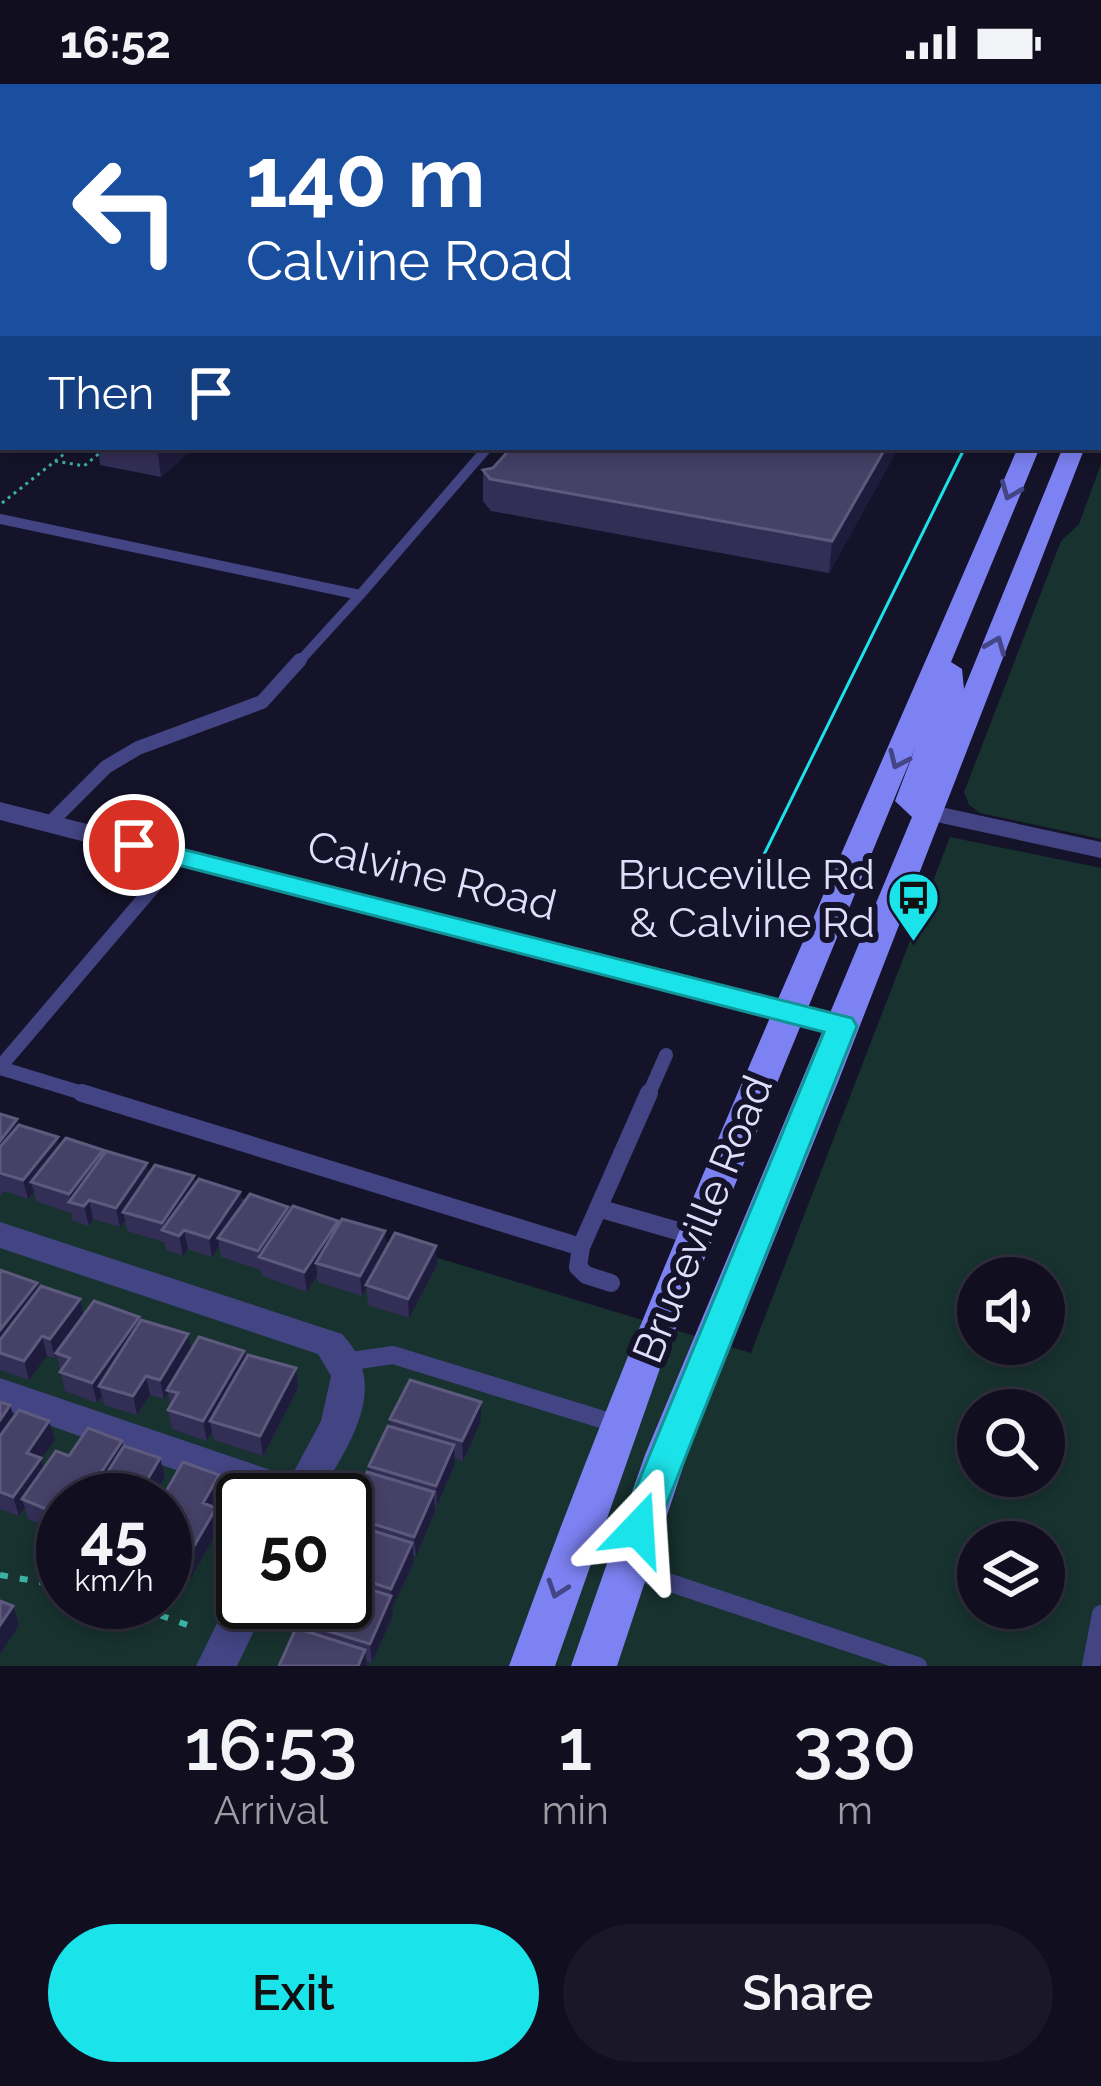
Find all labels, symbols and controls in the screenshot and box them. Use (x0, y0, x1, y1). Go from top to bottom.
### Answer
text: 16:52 (60, 16, 171, 69)
text: 140 m (246, 128, 485, 227)
icon: left (48, 132, 204, 288)
text: Calvine Road (246, 229, 573, 293)
icon: arrive (178, 360, 244, 426)
text: Then (48, 367, 154, 420)
one-way arrow (1000, 480, 1024, 501)
one-way arrow (982, 636, 1006, 657)
one-way arrow (888, 748, 912, 769)
pin (83, 794, 185, 896)
icon: arrive (101, 812, 167, 878)
street label: Calvine Road (302, 821, 561, 930)
place label: Bruceville Rd & Calvine Rd (618, 850, 875, 947)
bus stop icon: Bruceville Rd & Calvine Rd (886, 870, 942, 944)
street label: Bruceville Road (623, 1069, 782, 1370)
map controls (957, 1257, 1065, 1629)
button: sound (957, 1257, 1065, 1365)
button: search (957, 1389, 1065, 1497)
position arrow (575, 1466, 701, 1592)
speed limit sign: 50 (216, 1473, 372, 1629)
text: 45 (80, 1501, 148, 1571)
button: layers (957, 1521, 1065, 1629)
text: km/h (74, 1563, 154, 1598)
one-way arrow (547, 1578, 572, 1599)
text: 16:53 (184, 1702, 357, 1787)
text: 1 (558, 1702, 592, 1787)
text: 330 (793, 1702, 917, 1787)
text: Arrival (214, 1787, 328, 1833)
text: min (542, 1787, 609, 1833)
text: m (837, 1787, 873, 1833)
button: Exit (48, 1924, 539, 2062)
button: Share (563, 1924, 1053, 2062)

